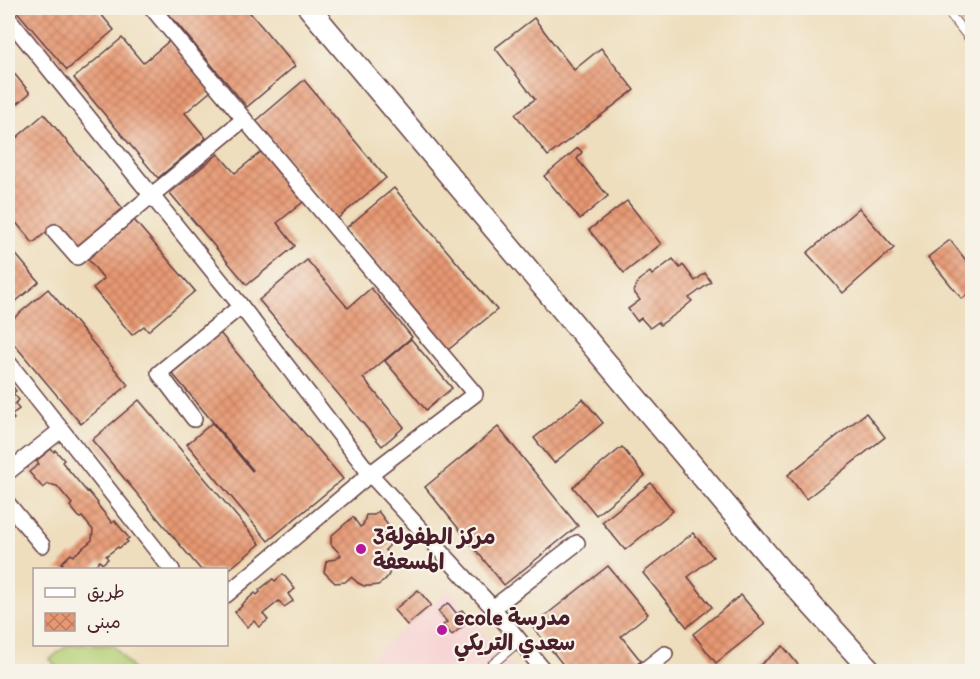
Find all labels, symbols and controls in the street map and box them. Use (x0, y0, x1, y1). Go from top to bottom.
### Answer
place label: 3مركز الطفولة المسعفة (373, 523, 495, 575)
marker: 3مركز الطفولة المسعفة (354, 542, 368, 556)
legend (33, 568, 228, 646)
text: طريق (87, 581, 125, 603)
place label: ecole مدرسة سعدي التريكي (454, 604, 575, 662)
text: مبنى (87, 611, 121, 633)
marker: ecole مدرسة سعدي التريكي (435, 623, 449, 637)

